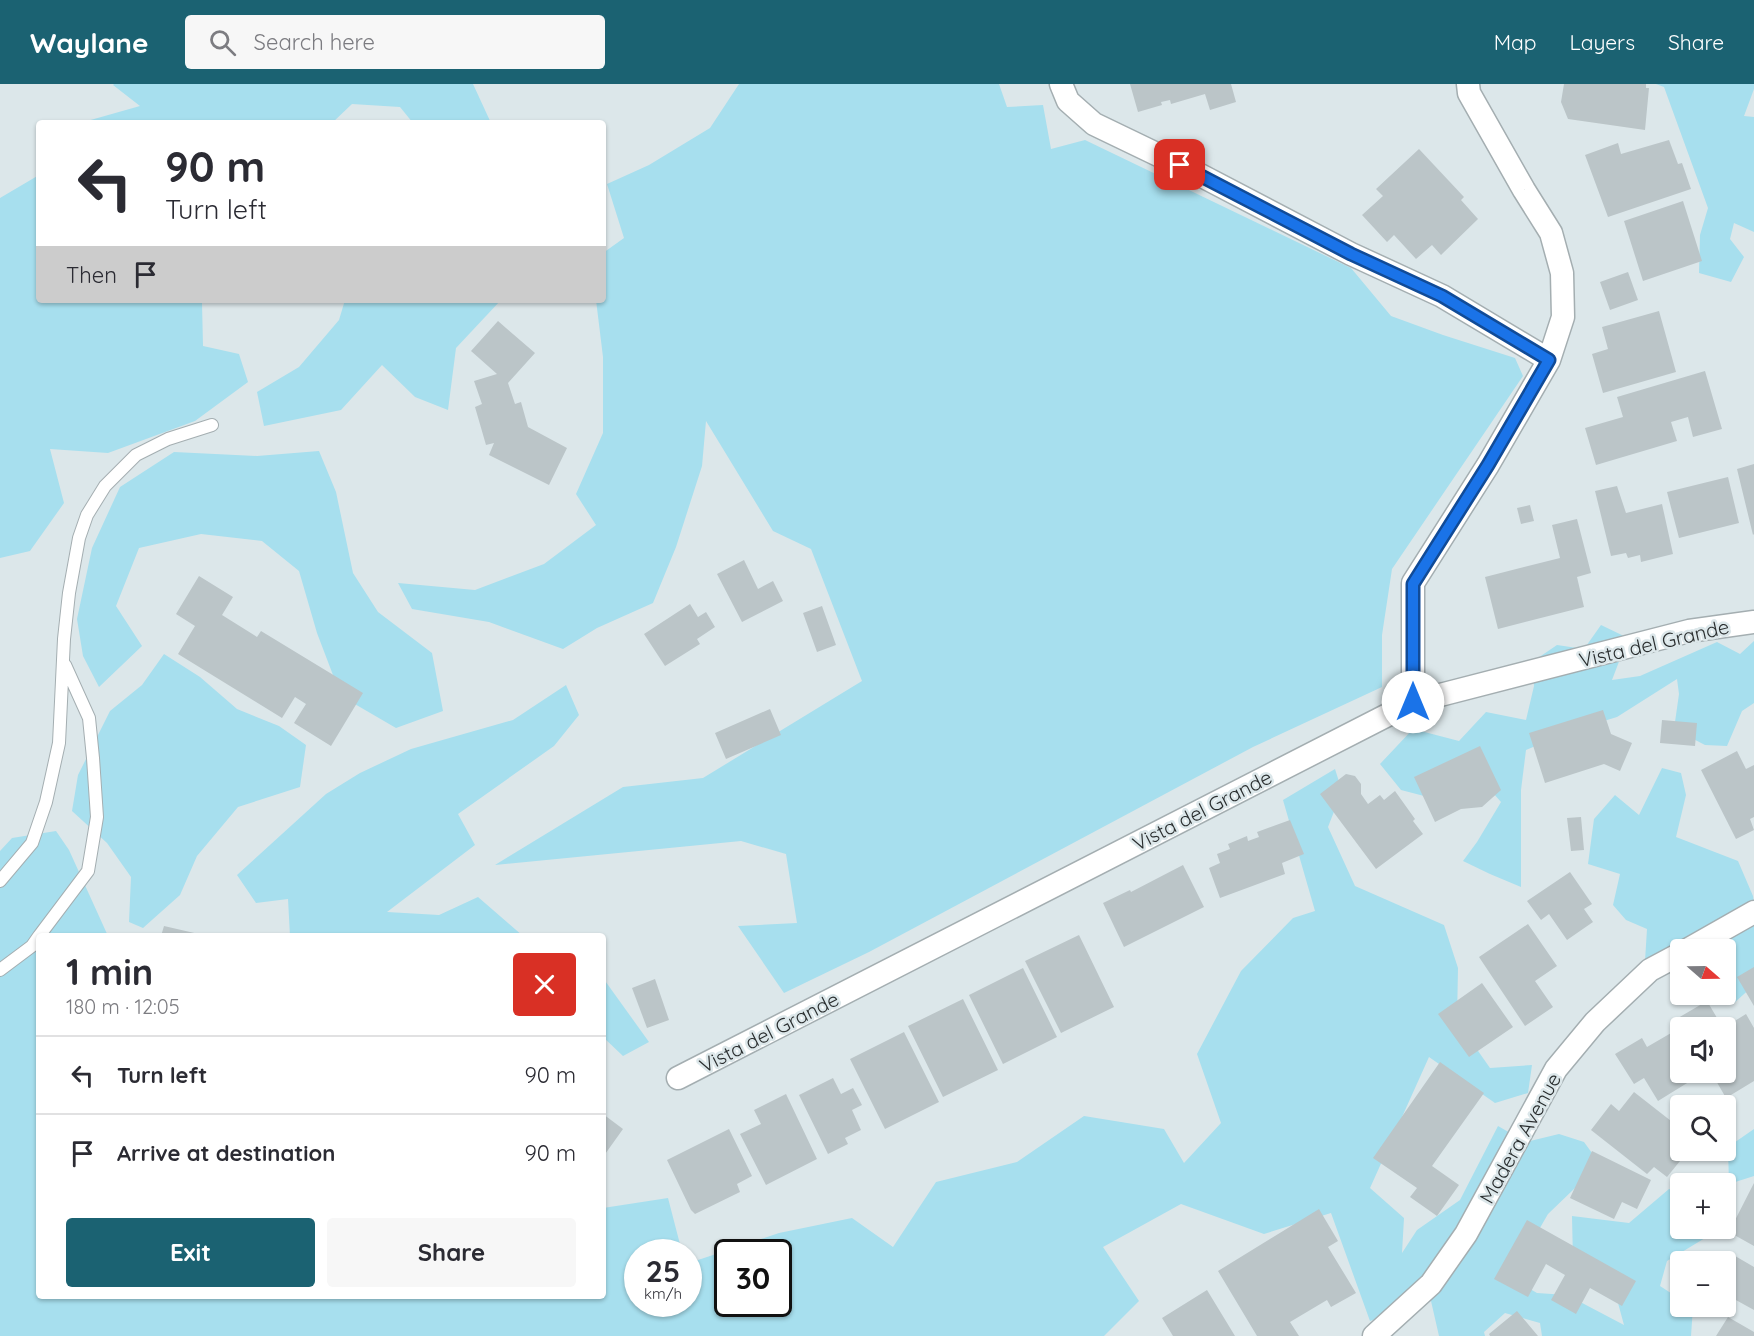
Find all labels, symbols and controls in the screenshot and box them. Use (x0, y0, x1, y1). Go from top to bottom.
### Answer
search box (185, 15, 605, 69)
text: Waylane (30, 25, 149, 60)
icon: search (206, 26, 239, 59)
text: Search here (254, 28, 375, 56)
text: Map (1494, 29, 1537, 55)
text: Layers (1570, 29, 1635, 55)
text: Share (1668, 29, 1724, 55)
pin (1154, 139, 1205, 190)
text: 90 m (165, 140, 265, 193)
icon: left (66, 144, 144, 222)
icon: arrive (1163, 148, 1196, 181)
text: Turn left (165, 192, 267, 226)
icon: arrive (129, 258, 162, 291)
text: Then (66, 261, 117, 289)
street label: Vista del Grande (1577, 614, 1731, 672)
position arrow (1381, 670, 1445, 734)
street label: Vista del Grande (1128, 764, 1276, 856)
north arrow (1670, 939, 1736, 1005)
map controls (1670, 939, 1736, 1317)
text: 1 min (66, 949, 153, 994)
button: close (513, 953, 576, 1016)
street label: Vista del Grande (695, 986, 843, 1078)
text: 180 m · 12:05 (66, 994, 180, 1019)
button: sound (1670, 1017, 1736, 1083)
icon: left (66, 1059, 99, 1092)
text: Turn left (117, 1061, 207, 1089)
text: 90 m (525, 1061, 576, 1089)
street label: Madera Avenue (1474, 1068, 1566, 1208)
button: search (1670, 1095, 1736, 1161)
icon: arrive (66, 1137, 99, 1170)
text: Arrive at destination (117, 1139, 335, 1167)
text: 90 m (525, 1139, 576, 1167)
button: + (1670, 1173, 1736, 1239)
button: Exit (66, 1218, 315, 1287)
button: Share (327, 1218, 576, 1287)
speed limit sign: 30 (714, 1239, 792, 1317)
button: − (1670, 1251, 1736, 1317)
text: 25 (646, 1252, 680, 1290)
text: km/h (644, 1284, 682, 1303)

